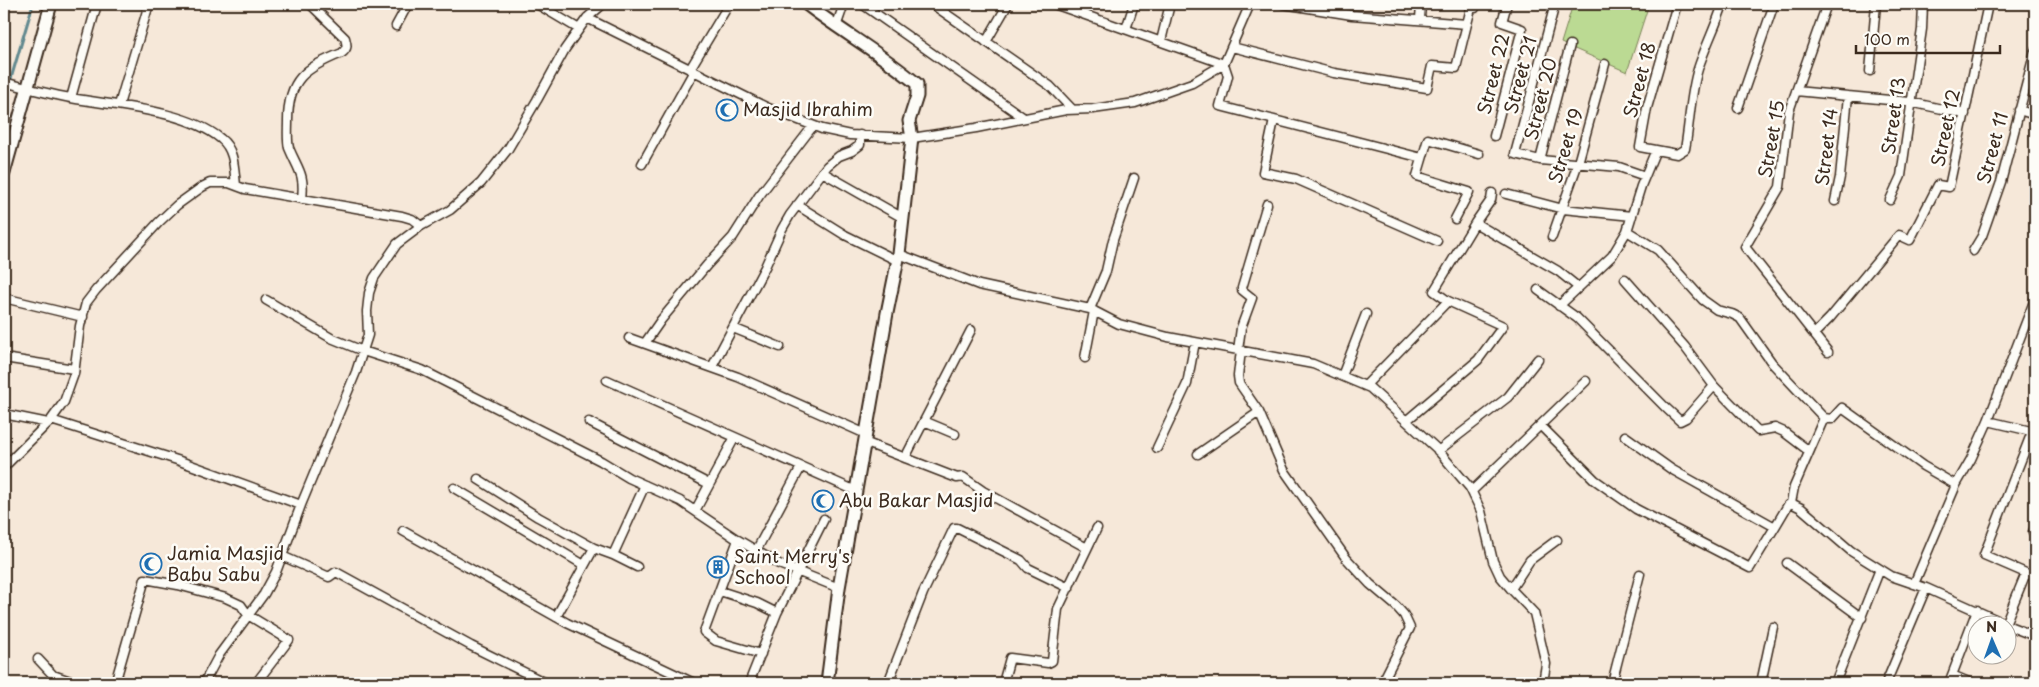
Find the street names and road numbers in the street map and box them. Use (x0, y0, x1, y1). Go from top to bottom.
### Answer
street label: Street 22 (1469, 30, 1516, 117)
street label: Street 21 (1496, 33, 1543, 116)
street label: Street 18 (1615, 39, 1662, 121)
street label: Street 20 (1516, 55, 1563, 143)
street label: Street 13 (1874, 75, 1911, 156)
street label: Street 12 (1923, 86, 1966, 169)
street label: Street 15 (1750, 98, 1791, 180)
street label: Street 19 (1540, 105, 1589, 187)
street label: Street 14 (1807, 106, 1844, 187)
street label: Street 11 (1969, 109, 2014, 186)

